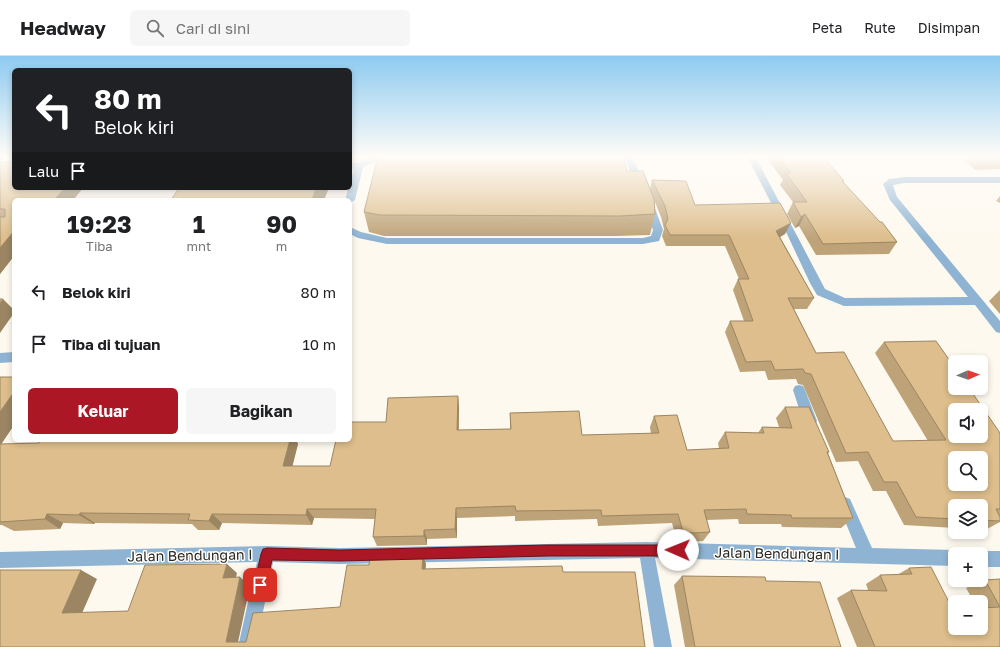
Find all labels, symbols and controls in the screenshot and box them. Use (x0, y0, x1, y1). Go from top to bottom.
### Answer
search box (130, 10, 410, 46)
text: Headway (20, 16, 106, 39)
icon: search (144, 17, 166, 39)
text: Cari di sini (176, 19, 250, 37)
text: Peta (812, 19, 842, 36)
text: Rute (864, 19, 896, 36)
text: Disimpan (918, 19, 980, 36)
text: 80 m (94, 82, 162, 115)
icon: left (28, 84, 80, 136)
text: Belok kiri (94, 116, 174, 138)
icon: arrive (67, 160, 89, 182)
text: Lalu (28, 162, 59, 180)
text: 19:23 (67, 209, 132, 238)
text: 1 (193, 209, 205, 238)
text: 90 (266, 209, 297, 238)
text: Tiba (86, 238, 113, 254)
text: mnt (187, 238, 211, 254)
text: m (276, 238, 287, 254)
icon: left (28, 281, 50, 303)
text: Belok kiri (62, 283, 131, 301)
text: 80 m (301, 283, 336, 301)
icon: arrive (28, 333, 50, 355)
text: Tiba di tujuan (62, 335, 160, 353)
text: 10 m (302, 335, 336, 353)
north arrow (948, 355, 988, 395)
map controls (948, 355, 988, 635)
button: Keluar (28, 388, 178, 434)
button: Bagikan (186, 388, 336, 434)
button: sound (948, 403, 988, 443)
button: search (948, 451, 988, 491)
button: layers (948, 499, 988, 539)
position arrow (657, 529, 699, 571)
street label: Jalan Bendungan I (714, 543, 840, 563)
street label: Jalan Bendungan I (127, 545, 253, 565)
button: + (948, 547, 988, 587)
pin (243, 568, 277, 602)
icon: arrive (249, 574, 271, 596)
button: − (948, 595, 988, 635)

